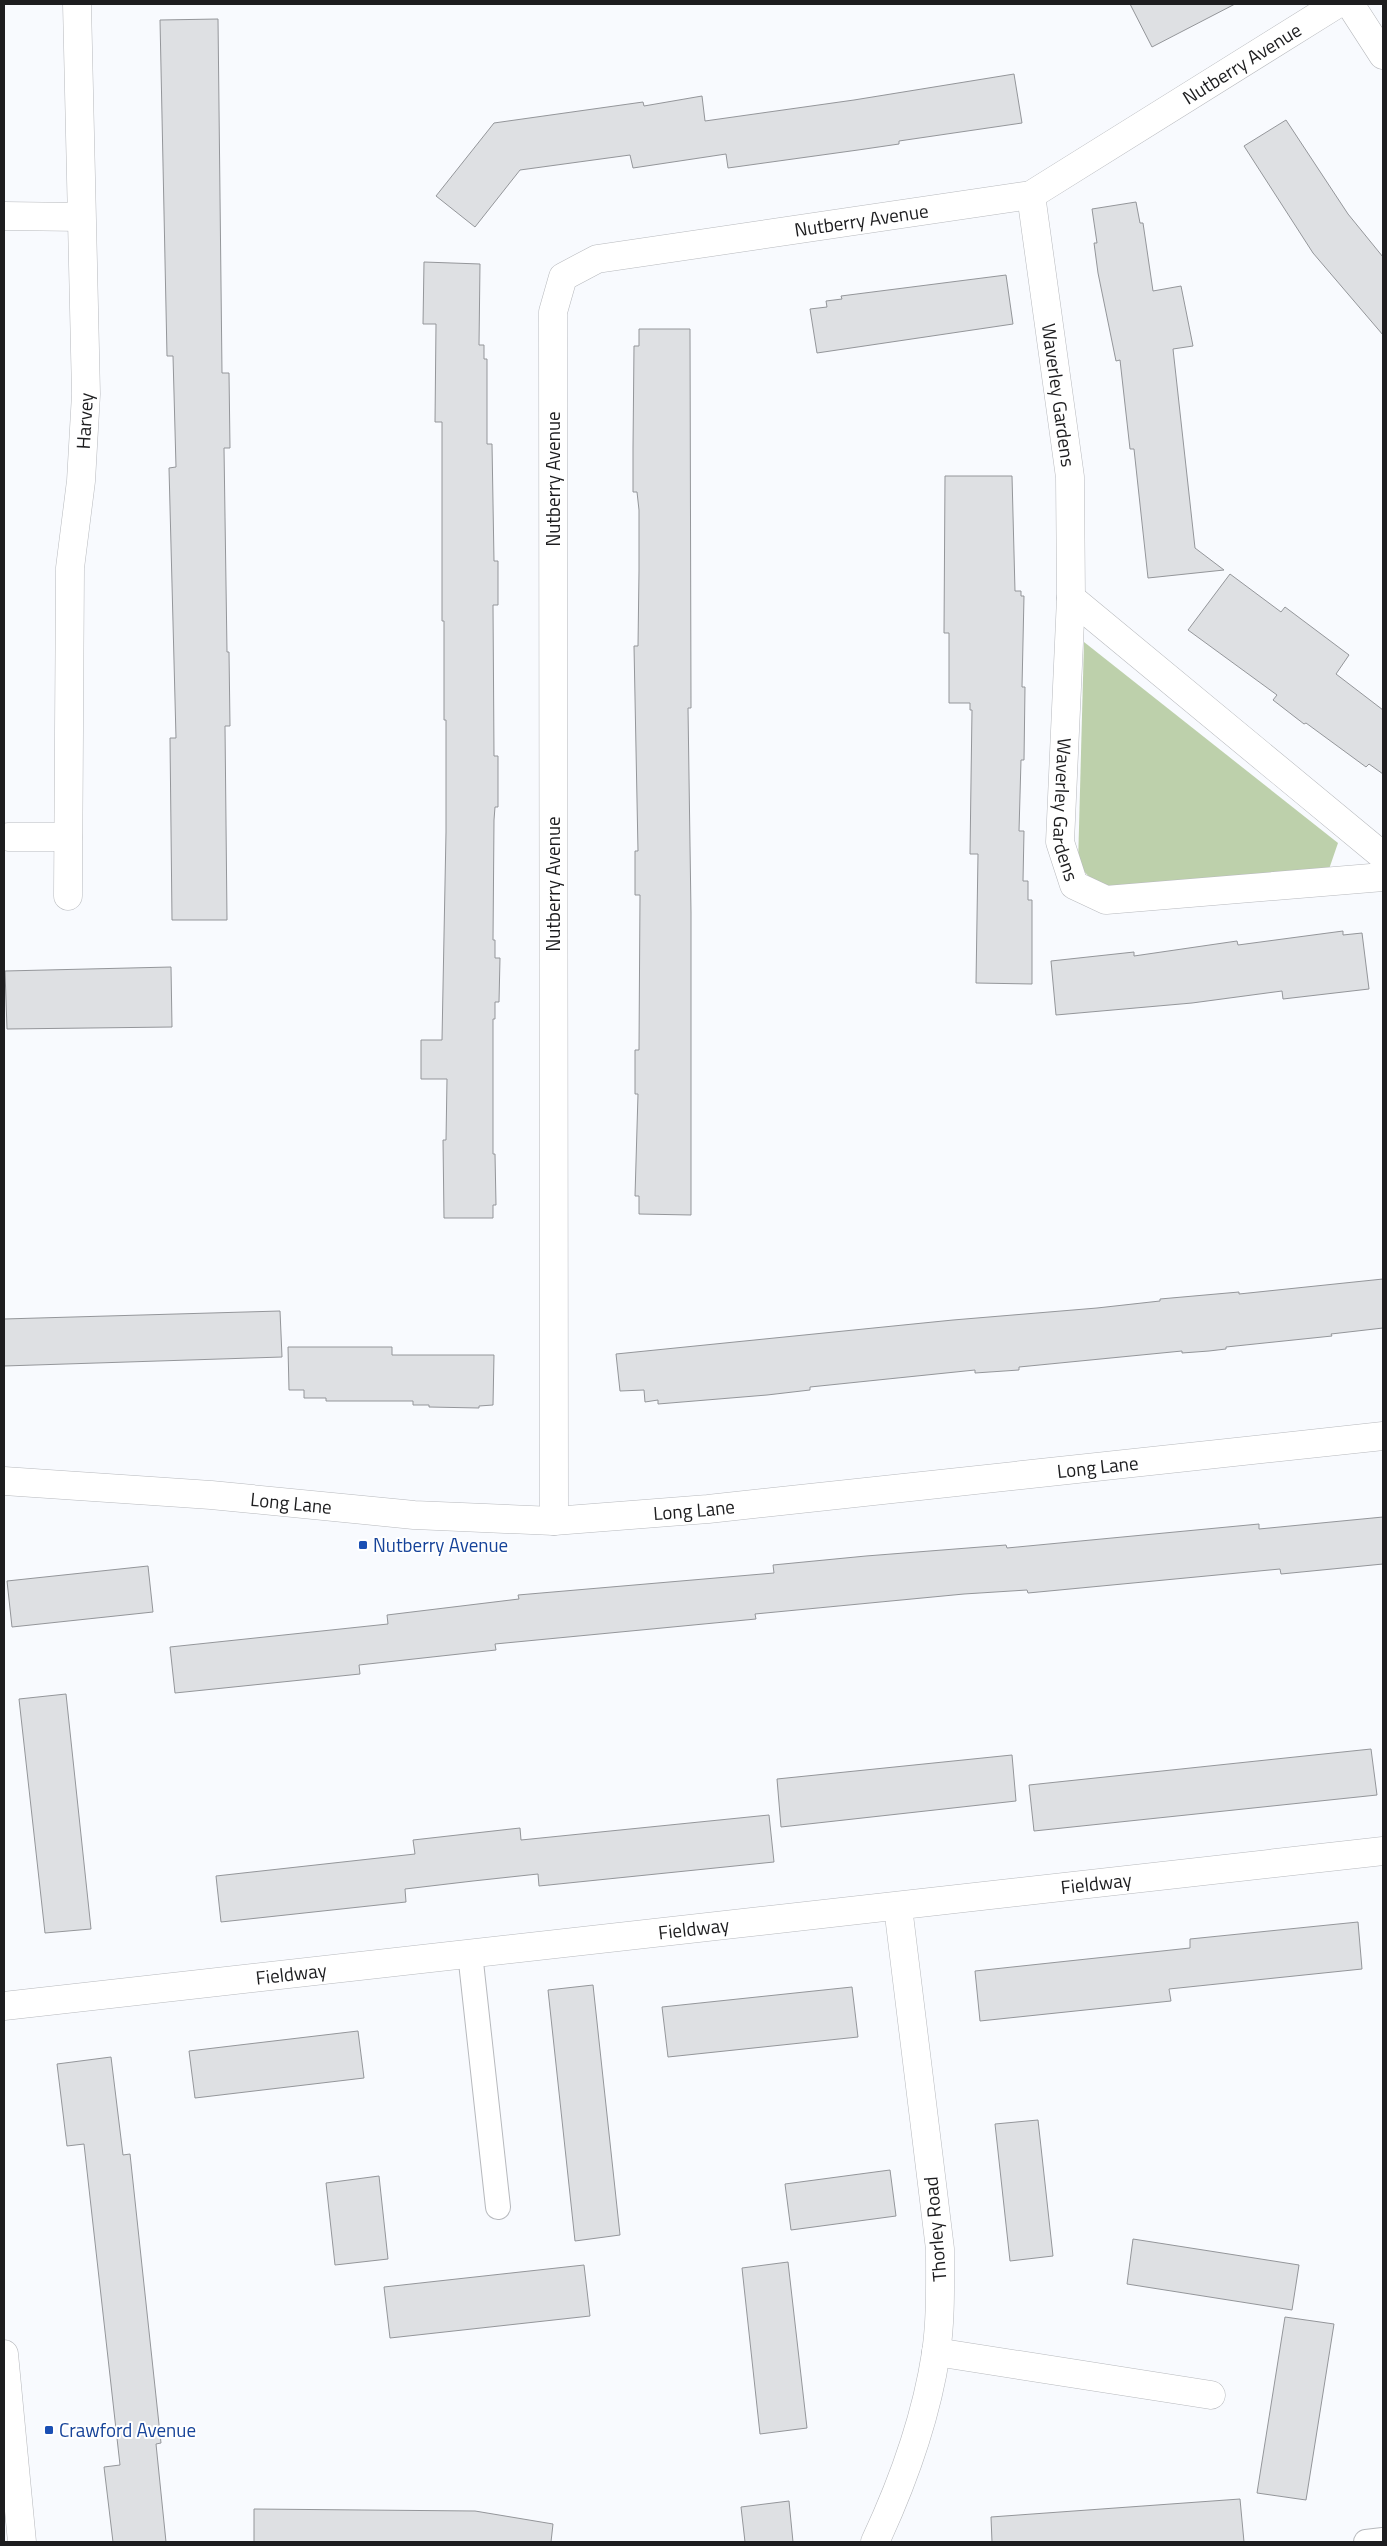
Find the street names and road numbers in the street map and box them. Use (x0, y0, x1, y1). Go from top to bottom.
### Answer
street label: Nutberry Avenue (1176, 15, 1307, 111)
street label: Nutberry Avenue (792, 195, 930, 244)
street label: Waverley Gardens (1035, 321, 1083, 469)
street label: Harvey (68, 392, 100, 450)
street label: Nutberry Avenue (538, 411, 567, 547)
street label: Waverley Gardens (1046, 737, 1087, 885)
street label: Nutberry Avenue (538, 816, 567, 952)
street label: Long Lane (1055, 1448, 1140, 1485)
street label: Long Lane (249, 1484, 333, 1521)
street label: Long Lane (652, 1491, 736, 1527)
street label: Fieldway (1059, 1864, 1133, 1901)
street label: Fieldway (657, 1910, 731, 1946)
street label: Fieldway (254, 1955, 328, 1992)
street label: Thorley Road (915, 2175, 954, 2283)

